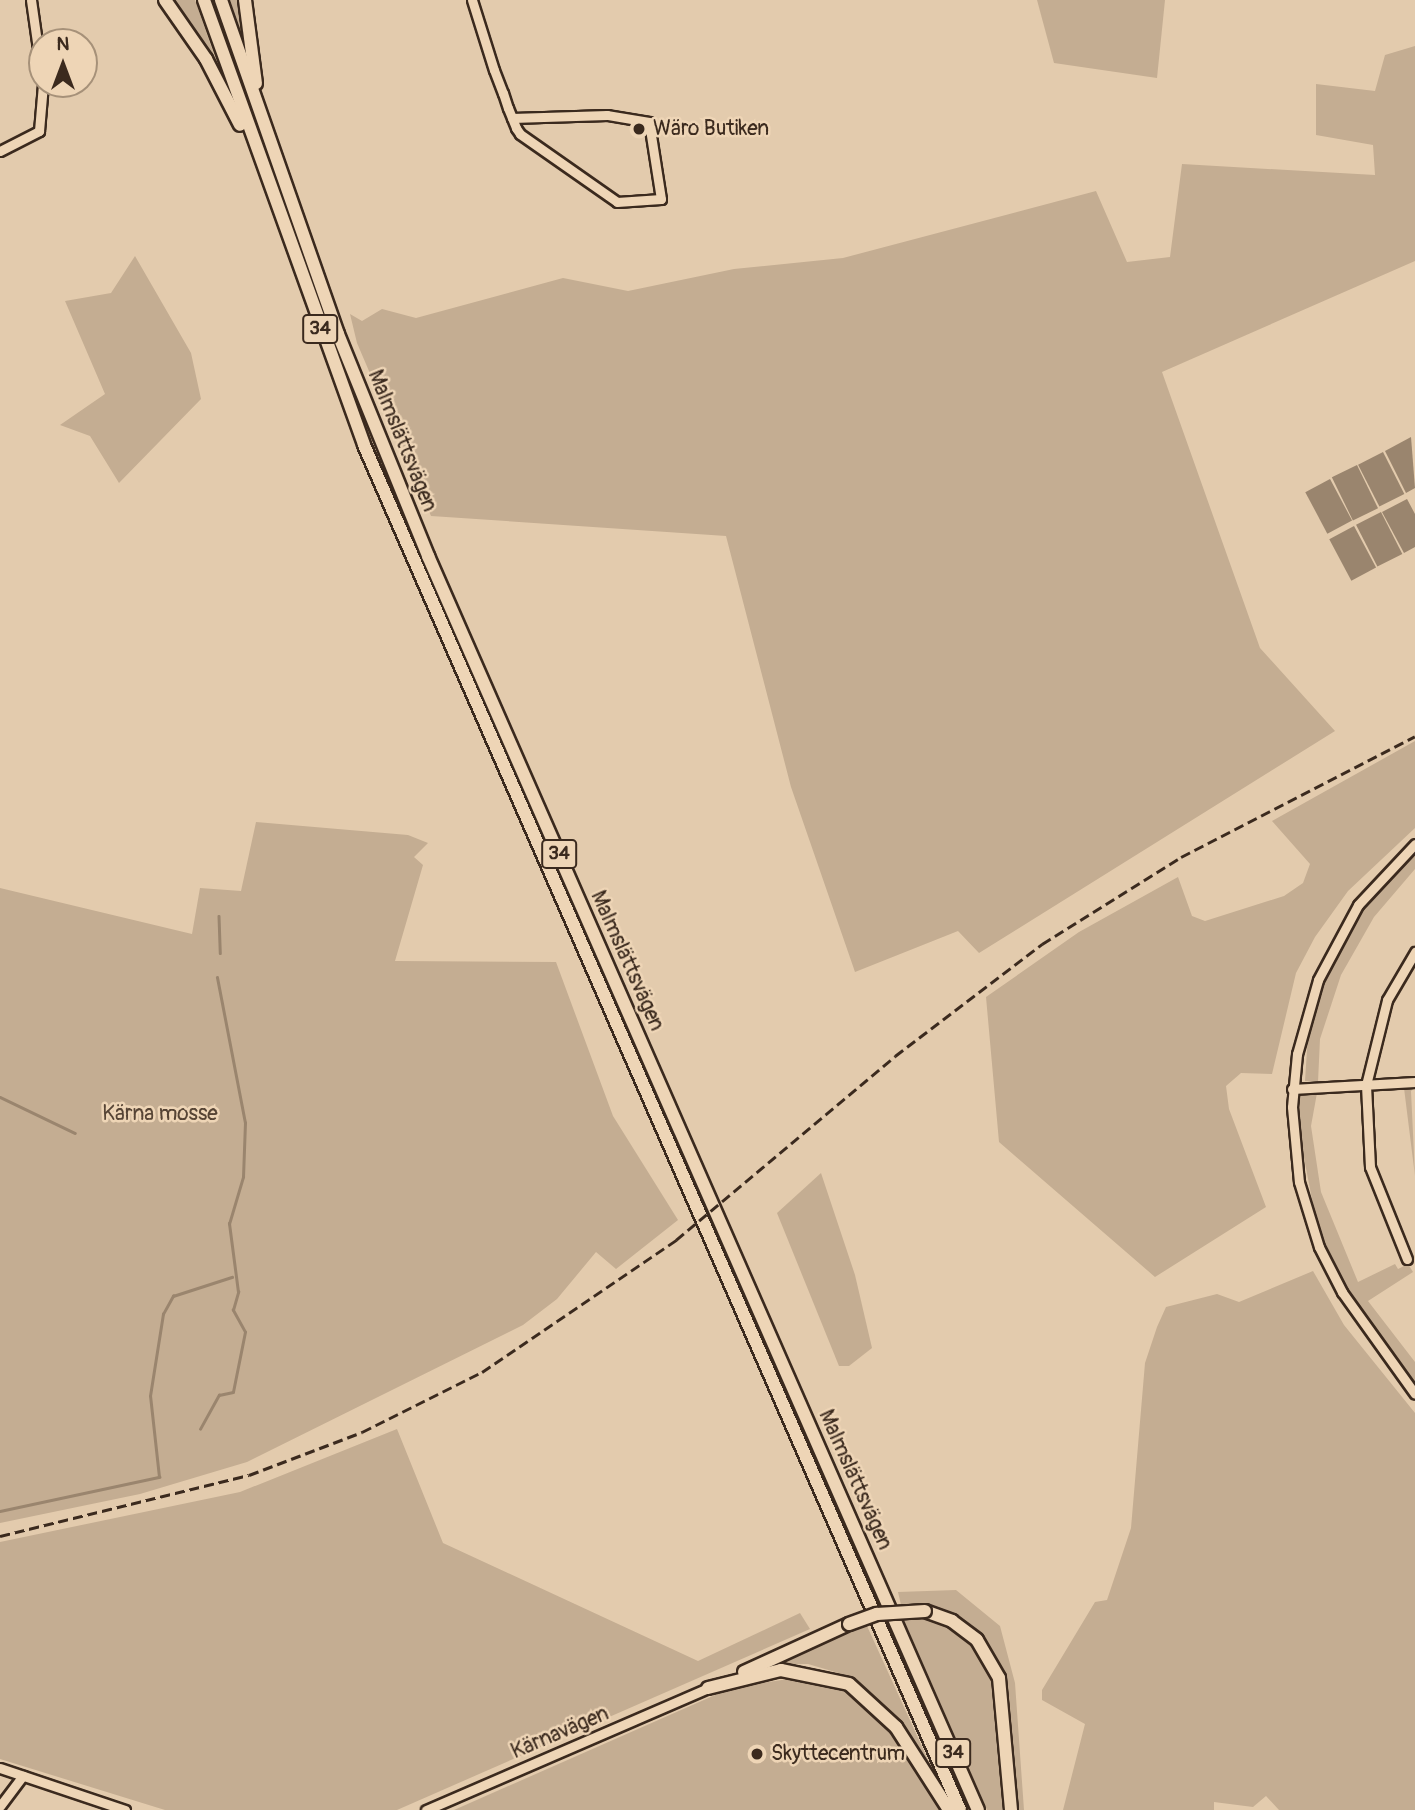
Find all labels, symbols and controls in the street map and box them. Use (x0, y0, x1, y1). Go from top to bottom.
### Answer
north arrow (28, 28, 98, 98)
text: N (57, 32, 69, 56)
place label: Wäro Butiken (653, 116, 769, 142)
marker: Wäro Butiken (631, 121, 647, 137)
road number: 34 (301, 314, 339, 344)
street label: Malmslättsvägen (362, 366, 442, 516)
road number: 34 (540, 838, 578, 870)
street label: Malmslättsvägen (585, 887, 669, 1035)
park label: Kärna mosse (102, 1101, 218, 1127)
street label: Malmslättsvägen (813, 1406, 897, 1554)
street label: Kärnavägen (507, 1701, 613, 1765)
road number: 34 (934, 1737, 972, 1768)
place label: Skyttecentrum (771, 1741, 905, 1767)
marker: Skyttecentrum (749, 1746, 765, 1762)

